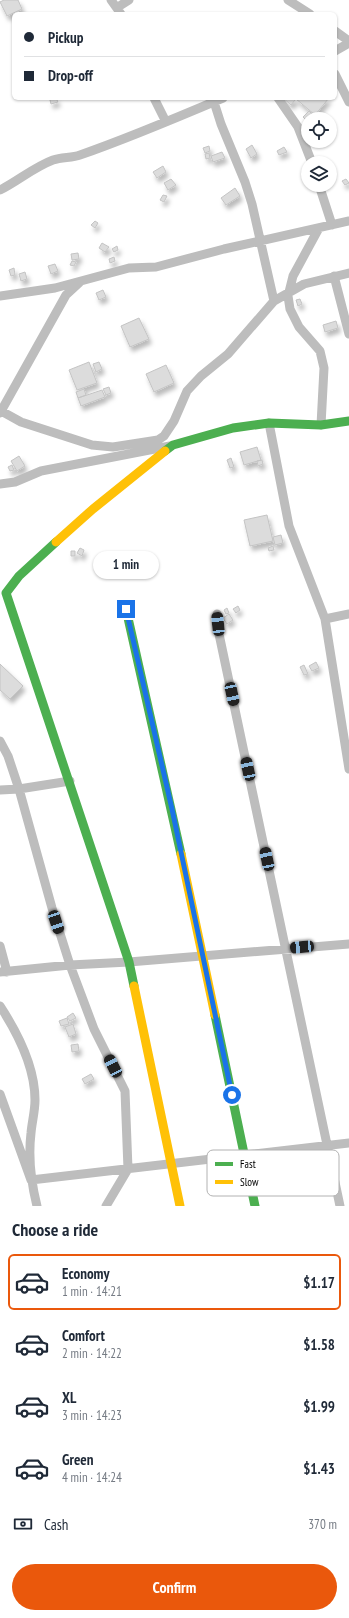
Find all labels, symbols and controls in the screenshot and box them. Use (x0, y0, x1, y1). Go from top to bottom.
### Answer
text: Pickup (48, 28, 83, 47)
text: Drop-off (48, 66, 93, 85)
map controls (301, 112, 337, 192)
button: locate (301, 112, 337, 148)
button: layers (301, 156, 337, 192)
callout: 1 min (93, 551, 159, 579)
text: 1 min (113, 556, 139, 573)
route end (117, 600, 135, 618)
car (211, 611, 225, 637)
car (224, 681, 240, 707)
car (240, 756, 256, 782)
car (259, 846, 275, 872)
car (47, 909, 65, 935)
car (290, 940, 314, 954)
car (102, 1053, 124, 1079)
route start (223, 1086, 241, 1104)
legend (207, 1150, 339, 1196)
text: Fast (240, 1157, 256, 1171)
text: Slow (240, 1175, 259, 1189)
text: Choose a ride (12, 1218, 98, 1241)
icon: car (14, 1264, 50, 1300)
text: Economy (62, 1264, 110, 1283)
text: $1.17 (303, 1273, 335, 1292)
text: 1 min · 14:21 (62, 1283, 122, 1300)
icon: car (14, 1326, 50, 1362)
text: Comfort (62, 1326, 105, 1345)
text: $1.58 (303, 1335, 335, 1354)
text: 2 min · 14:22 (62, 1345, 122, 1362)
icon: car (14, 1388, 50, 1424)
text: XL (62, 1388, 76, 1407)
text: $1.99 (303, 1397, 335, 1416)
text: 3 min · 14:23 (62, 1407, 122, 1424)
icon: car (14, 1450, 50, 1486)
text: Green (62, 1450, 94, 1469)
text: $1.43 (303, 1459, 335, 1478)
text: 4 min · 14:24 (62, 1469, 122, 1486)
icon: cash (12, 1513, 34, 1535)
text: Cash (44, 1515, 68, 1534)
text: 370 m (308, 1516, 337, 1533)
button: Confirm (12, 1564, 337, 1610)

